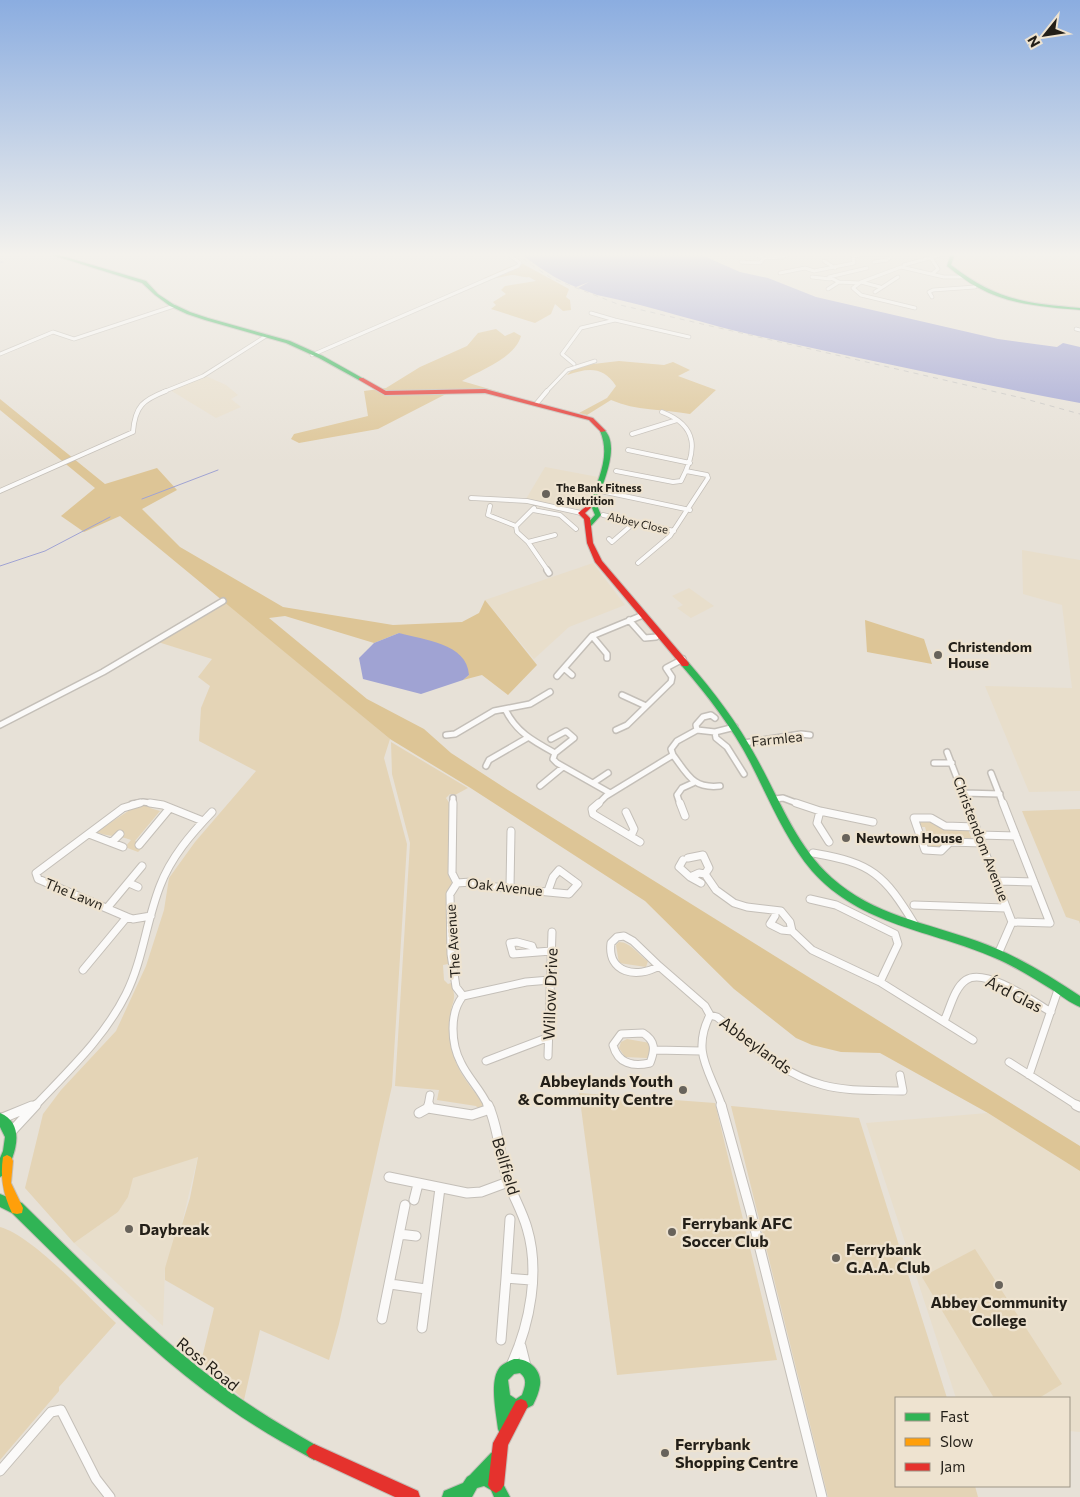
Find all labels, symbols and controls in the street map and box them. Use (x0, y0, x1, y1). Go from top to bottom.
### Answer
north arrow (1020, 10, 1070, 60)
text: N (1023, 33, 1043, 51)
place label: The Bank Fitness & Nutrition (556, 481, 642, 507)
marker: The Bank Fitness & Nutrition (540, 488, 552, 500)
street label: Abbey Close (607, 509, 670, 536)
place label: Christendom House (948, 638, 1032, 671)
marker: Christendom House (932, 649, 944, 661)
street label: Farmlea (751, 727, 803, 750)
street label: Christendom Avenue (950, 774, 1013, 904)
place label: Newtown House (856, 829, 962, 846)
marker: Newtown House (840, 832, 852, 844)
street label: The Lawn (43, 874, 106, 913)
street label: Oak Avenue (467, 874, 544, 899)
street label: The Avenue (441, 904, 464, 978)
street label: Willow Drive (538, 947, 561, 1040)
street label: Árd Glas (983, 971, 1046, 1016)
street label: Abbeylands (716, 1012, 796, 1077)
place label: Abbeylands Youth & Community Centre (518, 1071, 673, 1108)
marker: Abbeylands Youth & Community Centre (677, 1084, 689, 1096)
street label: Bellfield (489, 1135, 524, 1197)
place label: Ferrybank AFC Soccer Club (682, 1213, 793, 1250)
place label: Daybreak (139, 1219, 210, 1238)
marker: Daybreak (123, 1223, 135, 1235)
marker: Ferrybank AFC Soccer Club (666, 1226, 678, 1238)
place label: Ferrybank G.A.A. Club (846, 1239, 930, 1276)
marker: Ferrybank G.A.A. Club (830, 1252, 842, 1264)
marker: Abbey Community College (993, 1279, 1005, 1291)
place label: Abbey Community College (930, 1292, 1068, 1329)
street label: Ross Road (173, 1333, 243, 1394)
legend (895, 1397, 1070, 1487)
text: Fast (940, 1407, 969, 1425)
text: Slow (940, 1432, 973, 1450)
place label: Ferrybank Shopping Centre (675, 1434, 798, 1471)
marker: Ferrybank Shopping Centre (659, 1447, 671, 1459)
text: Jam (940, 1457, 965, 1475)

